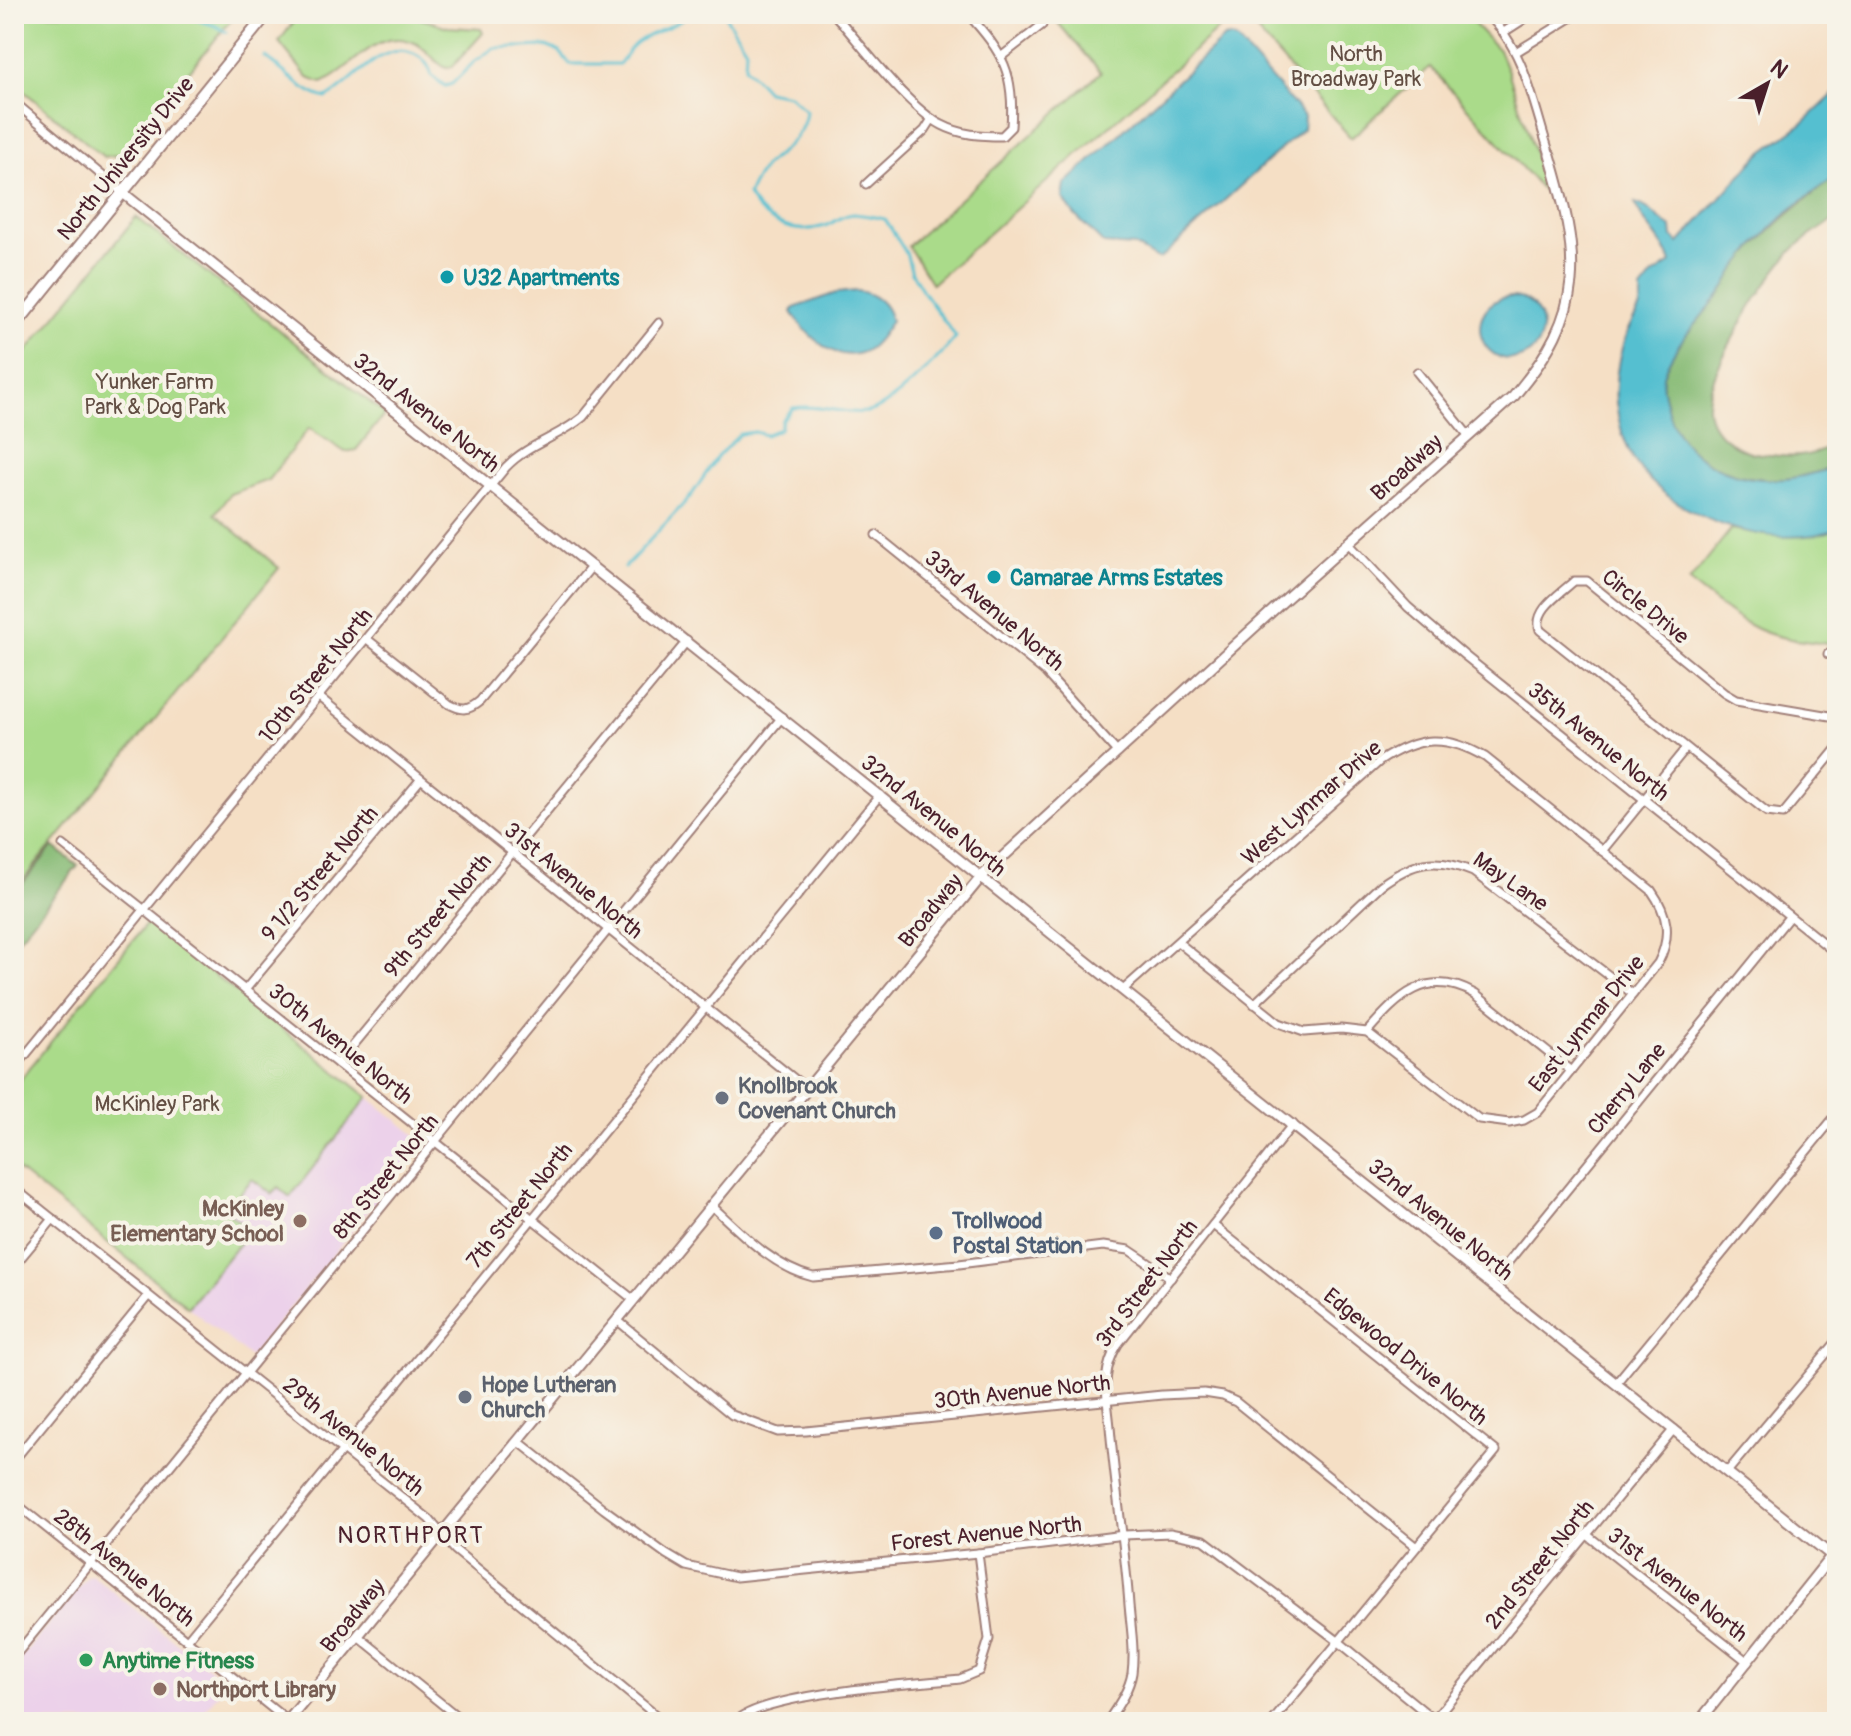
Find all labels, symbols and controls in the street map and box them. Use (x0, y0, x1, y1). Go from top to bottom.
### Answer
park label: North Broadway Park (1291, 40, 1421, 93)
north arrow (1727, 44, 1807, 124)
text: N (1764, 54, 1794, 85)
street label: North University Drive (51, 71, 200, 246)
place label: U32 Apartments (463, 264, 620, 292)
marker: U32 Apartments (438, 268, 456, 286)
street label: 32nd Avenue North (347, 347, 505, 479)
park label: Yunker Farm Park & Dog Park (84, 368, 226, 421)
street label: Broadway (1365, 428, 1448, 507)
street label: 33rd Avenue North (919, 544, 1070, 677)
street label: Circle Drive (1596, 563, 1695, 651)
place label: Camarae Arms Estates (1010, 564, 1223, 592)
marker: Camarae Arms Estates (985, 568, 1003, 586)
street label: 10th Street North (253, 602, 379, 749)
street label: 35th Avenue North (1522, 676, 1675, 808)
street label: West Lynmar Drive (1236, 734, 1388, 871)
street label: 32nd Avenue North (855, 749, 1012, 883)
street label: 9 1/2 Street North (255, 800, 384, 947)
street label: 31st Avenue North (498, 816, 648, 945)
street label: May Lane (1467, 846, 1554, 918)
street label: 9th Street North (378, 848, 498, 983)
street label: Broadway (892, 868, 969, 953)
street label: East Lynmar Drive (1523, 949, 1651, 1098)
street label: 30th Avenue North (263, 977, 418, 1110)
street label: Cherry Lane (1581, 1037, 1672, 1140)
place label: Knollbrook Covenant Church (738, 1072, 896, 1125)
marker: Knollbrook Covenant Church (713, 1089, 731, 1107)
park label: McKinley Park (94, 1090, 220, 1118)
street label: 8th Street North (327, 1108, 445, 1245)
street label: 7th Street North (461, 1137, 579, 1274)
street label: 32nd Avenue North (1362, 1153, 1519, 1287)
place label: McKinley Elementary School (110, 1195, 285, 1248)
place label: Trollwood Postal Station (951, 1207, 1083, 1260)
marker: McKinley Elementary School (291, 1212, 309, 1230)
street label: 3rd Street North (1089, 1214, 1204, 1353)
marker: Trollwood Postal Station (927, 1224, 945, 1242)
street label: Edgewood Drive North (1317, 1282, 1493, 1432)
street label: 30th Avenue North (932, 1369, 1112, 1415)
street label: 29th Avenue North (277, 1371, 430, 1502)
place label: Hope Lutheran Church (481, 1371, 616, 1424)
marker: Hope Lutheran Church (456, 1388, 474, 1406)
street label: 2nd Street North (1479, 1494, 1601, 1635)
street label: 28th Avenue North (48, 1502, 201, 1633)
street label: Forest Avenue North (889, 1510, 1083, 1558)
district label: NORTHPORT (337, 1521, 485, 1550)
street label: 31st Avenue North (1602, 1521, 1753, 1648)
street label: Broadway (314, 1573, 391, 1658)
place label: Anytime Fitness (102, 1647, 254, 1675)
marker: Anytime Fitness (77, 1651, 95, 1669)
place label: Northport Library (176, 1676, 336, 1704)
marker: Northport Library (151, 1680, 169, 1698)

